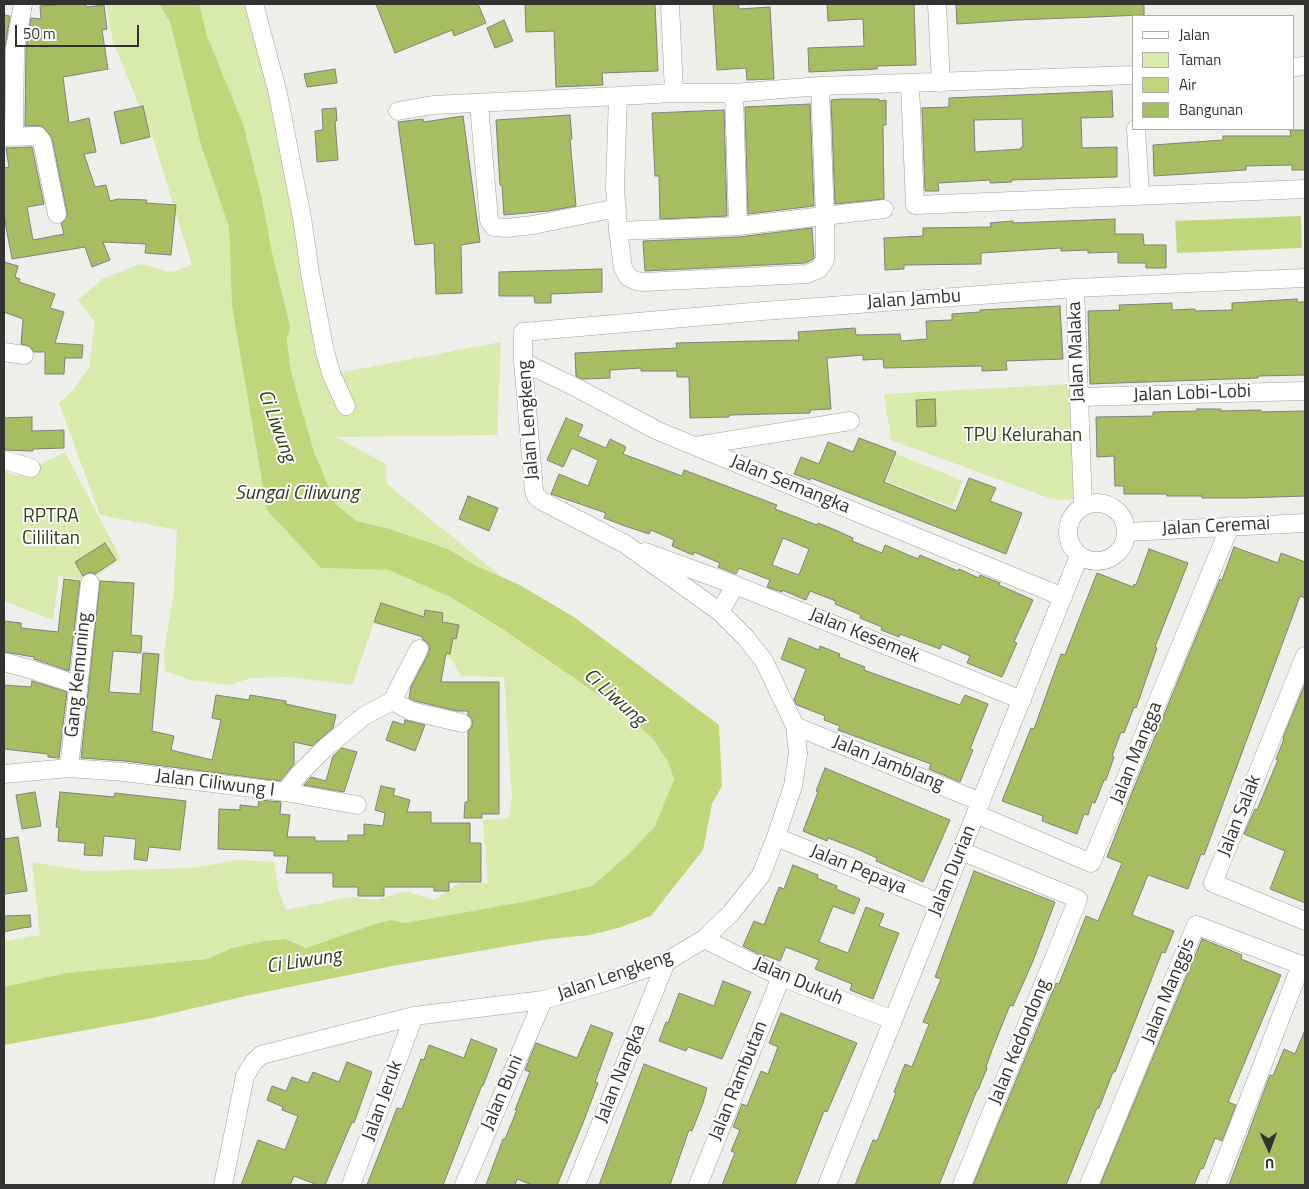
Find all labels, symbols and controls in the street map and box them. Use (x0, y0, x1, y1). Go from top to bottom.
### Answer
scale bar (18, 15, 141, 47)
legend (1132, 15, 1294, 130)
text: 50 m (23, 22, 56, 45)
text: Jalan (1179, 23, 1210, 46)
text: Taman (1179, 48, 1221, 71)
text: Air (1179, 73, 1196, 96)
text: Bangunan (1179, 98, 1243, 121)
street label: Jalan Jambu (866, 285, 962, 315)
street label: Jalan Malaka (1064, 301, 1090, 403)
street label: Jalan Lengkeng (513, 359, 545, 481)
street label: Jalan Lobi-Lobi (1133, 381, 1251, 407)
water label: Ci Liwung (252, 387, 300, 465)
park label: TPU Kelurahan (964, 425, 1082, 447)
street label: Jalan Semangka (727, 451, 853, 519)
water label: Sungai Ciliwung (235, 482, 359, 506)
park label: RPTRA Cililitan (22, 506, 80, 550)
street label: Jalan Ceremai (1161, 513, 1271, 541)
street label: Jalan Kesemek (806, 604, 922, 668)
street label: Gang Kemuning (61, 611, 97, 739)
water label: Ci Liwung (578, 664, 650, 732)
street label: Jalan Mangga (1106, 699, 1168, 807)
street label: Jalan Jamblang (829, 731, 947, 797)
street label: Jalan Ciliwung I (154, 765, 276, 803)
street label: Jalan Salak (1213, 772, 1267, 860)
street label: Jalan Durian (924, 822, 982, 920)
street label: Jalan Pepaya (806, 840, 910, 900)
street label: Jalan Manggis (1138, 935, 1200, 1047)
water label: Ci Liwung (265, 944, 343, 980)
street label: Jalan Lengkeng (554, 946, 676, 1006)
street label: Jalan Dukuh (750, 953, 846, 1011)
street label: Jalan Kedondong (984, 976, 1056, 1108)
street label: Jalan Rambutan (705, 1018, 773, 1144)
street label: Jalan Nangka (591, 1021, 651, 1127)
street label: Jalan Buni (477, 1052, 529, 1134)
street label: Jalan Jeruk (358, 1058, 408, 1144)
north arrow (1244, 1124, 1294, 1174)
text: U (1265, 1154, 1274, 1175)

